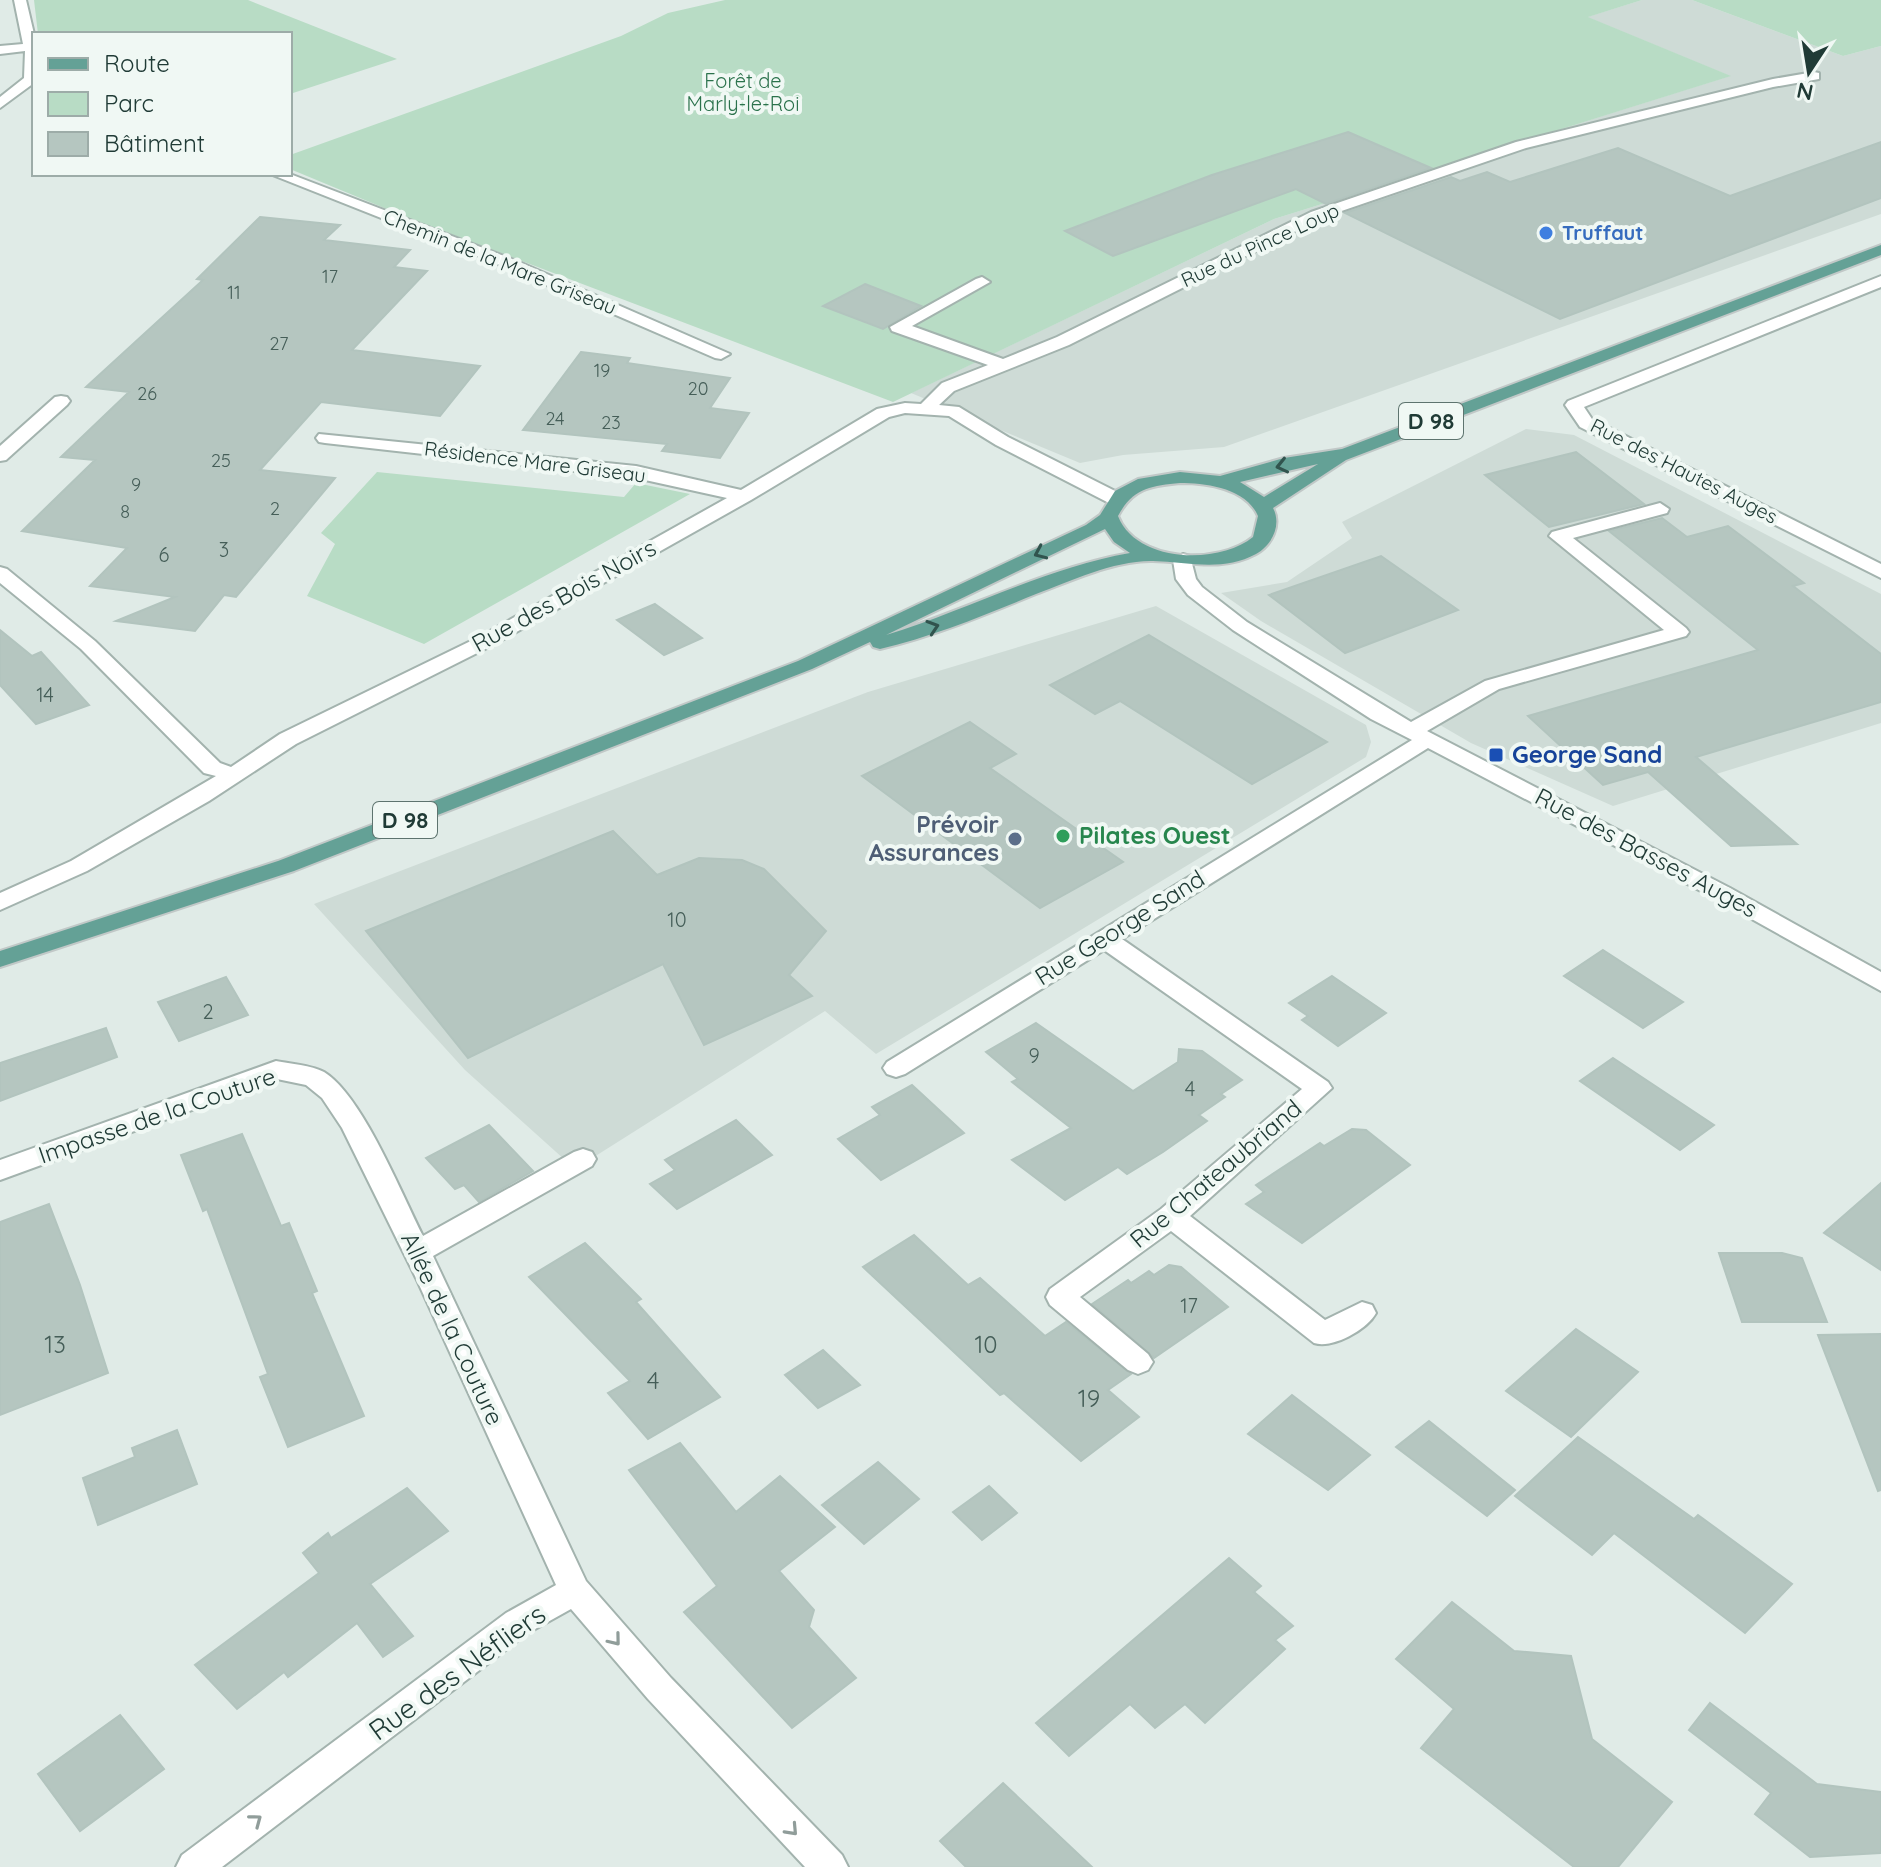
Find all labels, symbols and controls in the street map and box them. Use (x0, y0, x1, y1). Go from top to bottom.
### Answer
legend (32, 32, 292, 176)
north arrow (1769, 32, 1849, 112)
text: Route (104, 48, 170, 78)
park label: Forêt de Marly-le-Roi (687, 68, 799, 116)
text: N (1794, 76, 1816, 107)
text: Parc (104, 88, 154, 118)
text: Bâtiment (104, 128, 205, 158)
street label: Rue du Pince Loup (1177, 197, 1343, 292)
street label: Chemin de la Mare Griseau (380, 203, 620, 320)
place label: Truffaut (1562, 220, 1644, 245)
marker: Truffaut (1537, 224, 1555, 242)
house number: 17 (322, 265, 338, 288)
house number: 11 (227, 281, 241, 304)
house number: 27 (270, 332, 288, 355)
house number: 19 (594, 359, 610, 382)
house number: 20 (688, 377, 708, 400)
house number: 26 (137, 382, 157, 405)
road number: D 98 (1399, 403, 1463, 439)
house number: 24 (545, 407, 565, 430)
house number: 23 (601, 411, 621, 434)
street label: Rue des Hautes Auges (1586, 412, 1782, 529)
street label: Résidence Mare Griseau (423, 436, 647, 487)
house number: 25 (211, 449, 231, 472)
one-way arrow (1276, 457, 1290, 474)
house number: 9 (131, 473, 141, 496)
house number: 2 (270, 497, 280, 520)
house number: 8 (120, 500, 130, 523)
street label: Rue des Bois Noirs (466, 532, 661, 658)
house number: 3 (219, 537, 229, 562)
house number: 6 (159, 542, 170, 567)
one-way arrow (1034, 543, 1048, 559)
one-way arrow (925, 620, 939, 636)
house number: 14 (36, 682, 54, 707)
place label: George Sand (1512, 739, 1662, 769)
marker: George Sand (1487, 746, 1505, 764)
street label: Rue des Basses Auges (1530, 781, 1763, 923)
road number: D 98 (373, 802, 437, 838)
place label: Prévoir Assurances (869, 809, 999, 867)
place label: Pilates Ouest (1079, 820, 1231, 850)
marker: Pilates Ouest (1054, 827, 1072, 845)
marker: Prévoir Assurances (1006, 830, 1024, 848)
street label: Rue George Sand (1029, 863, 1210, 991)
house number: 10 (667, 907, 687, 932)
house number: 2 (202, 999, 214, 1024)
house number: 9 (1028, 1043, 1040, 1068)
street label: Impasse de la Couture (34, 1060, 279, 1170)
house number: 4 (1185, 1076, 1195, 1101)
street label: Rue Chateaubriand (1123, 1093, 1307, 1254)
street label: Allée de la Couture (395, 1227, 511, 1430)
house number: 17 (1180, 1293, 1198, 1318)
house number: 13 (44, 1329, 66, 1359)
house number: 10 (974, 1329, 998, 1359)
house number: 4 (647, 1365, 659, 1395)
house number: 19 (1078, 1383, 1100, 1413)
street label: Rue des Néfliers (362, 1596, 552, 1747)
one-way arrow (605, 1631, 619, 1646)
one-way arrow (248, 1815, 262, 1829)
one-way arrow (782, 1821, 796, 1836)

